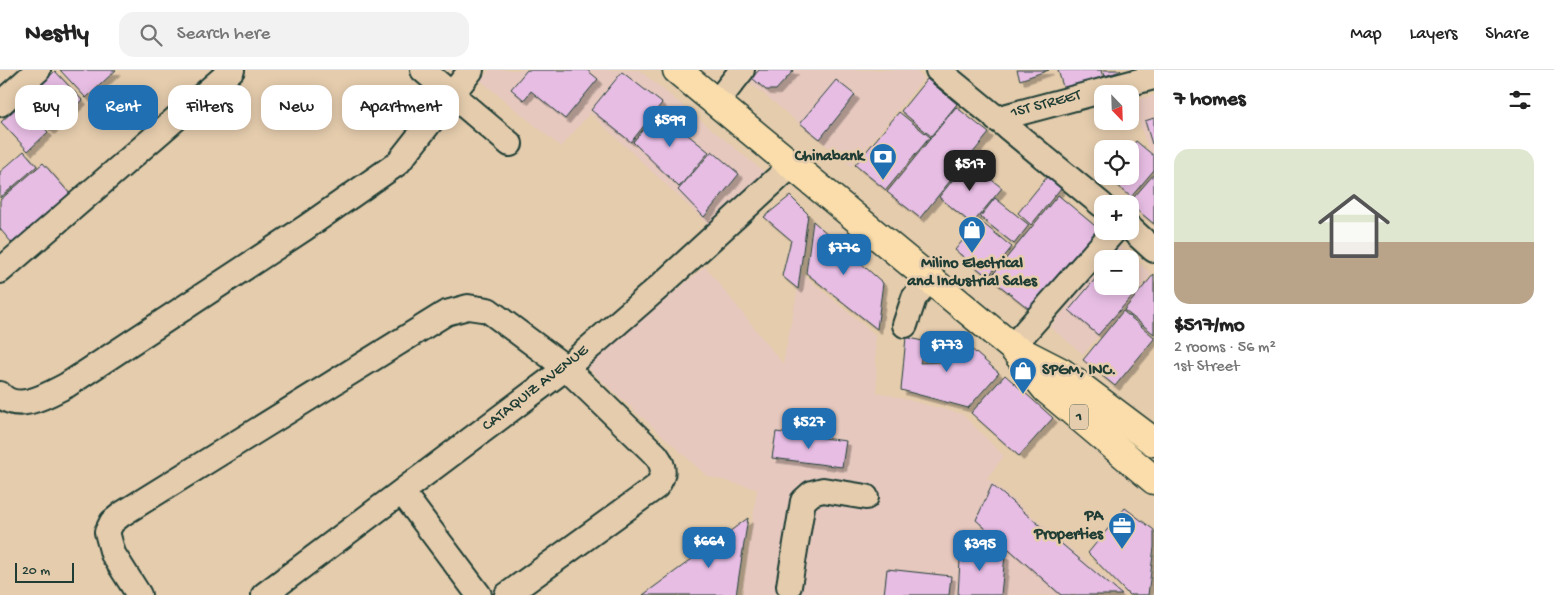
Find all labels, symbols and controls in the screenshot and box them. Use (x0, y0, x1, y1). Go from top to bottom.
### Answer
search box (119, 12, 469, 57)
text: Nestly (25, 20, 89, 49)
icon: search (137, 21, 165, 49)
text: Search here (177, 23, 270, 46)
text: Map (1350, 24, 1382, 45)
text: Layers (1410, 24, 1457, 45)
text: Share (1485, 24, 1529, 45)
chip: Buy (15, 85, 78, 130)
chip: Rent (88, 85, 158, 130)
chip: Filters (168, 85, 251, 130)
chip: New (261, 85, 332, 130)
chip: Apartment (342, 85, 459, 130)
north arrow (1094, 85, 1139, 130)
map controls (1094, 85, 1139, 295)
street label: 1ST STREET (1008, 86, 1084, 124)
icon: filters (1506, 86, 1534, 114)
text: 7 homes (1174, 88, 1246, 113)
pin: $599 (640, 106, 700, 148)
text: $599 (654, 112, 686, 131)
button: locate (1094, 140, 1139, 185)
bank icon: Chinabank (868, 142, 898, 181)
place label: Chinabank (794, 148, 866, 167)
pin: $517 (940, 150, 1000, 192)
text: $517 (955, 156, 985, 175)
icon: home (1309, 181, 1399, 271)
button: + (1094, 195, 1139, 240)
shop icon: Milino Electrical and Industrial Sales (957, 215, 987, 254)
pin: $776 (814, 234, 874, 276)
text: $776 (828, 240, 860, 259)
button: − (1094, 250, 1139, 295)
place label: Milino Electrical and Industrial Sales (906, 255, 1038, 292)
text: $517/mo (1174, 314, 1245, 339)
pin: $773 (917, 330, 977, 373)
text: $773 (931, 337, 963, 356)
text: 2 rooms · 56 m² (1174, 339, 1276, 358)
street label: CATAQUIZ AVENUE (479, 341, 594, 436)
shop icon: SPGM, INC. (1008, 356, 1038, 395)
text: 1st Street (1174, 358, 1239, 377)
place label: SPGM, INC. (1042, 362, 1116, 381)
road number: 1 (1070, 404, 1088, 430)
pin: $527 (779, 408, 839, 450)
text: $527 (793, 414, 825, 433)
place label: PA Properties (1033, 508, 1105, 545)
office icon: PA Properties (1107, 511, 1137, 550)
pin: $664 (679, 526, 739, 569)
pin: $395 (950, 530, 1010, 572)
text: $664 (694, 533, 724, 552)
text: $395 (964, 536, 996, 555)
scale bar (15, 560, 74, 583)
text: 20 m (22, 563, 50, 580)

